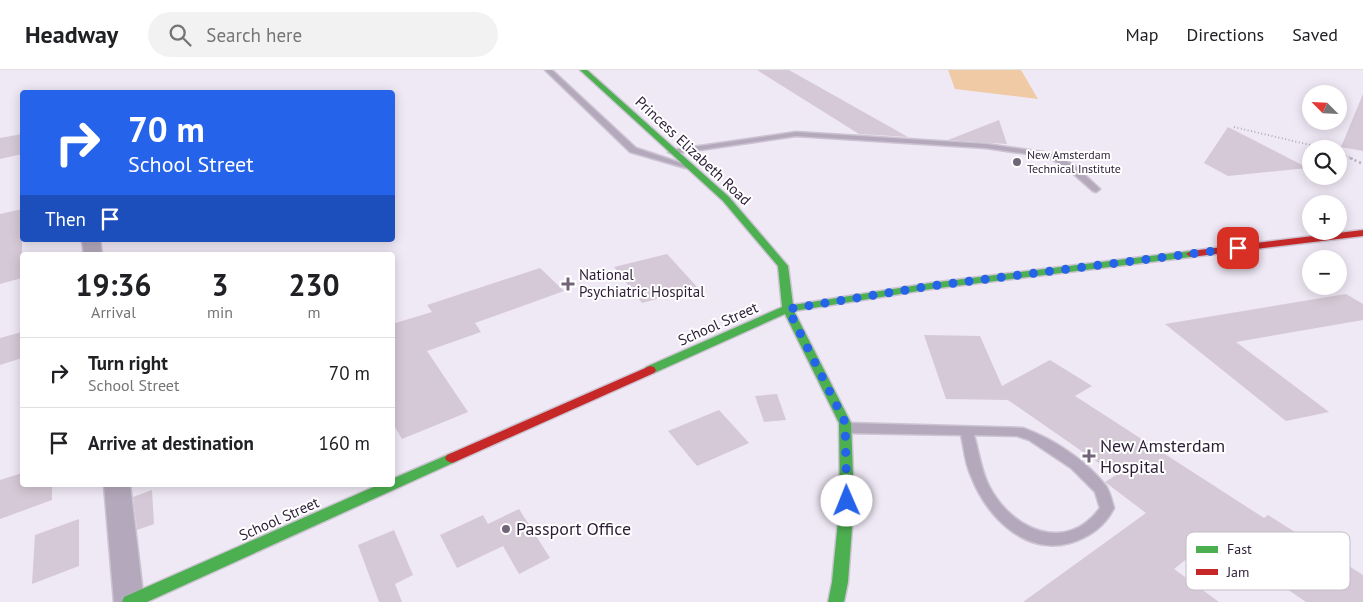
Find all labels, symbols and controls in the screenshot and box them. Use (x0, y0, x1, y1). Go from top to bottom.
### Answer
search box (148, 12, 498, 57)
text: Headway (25, 19, 118, 50)
icon: search (166, 21, 194, 49)
text: Search here (206, 23, 302, 47)
text: Map (1126, 23, 1158, 46)
text: Directions (1186, 23, 1264, 46)
text: Saved (1292, 23, 1338, 46)
north arrow (1302, 85, 1348, 130)
map controls (1302, 85, 1347, 295)
street label: Princess Elizabeth Road (632, 92, 755, 209)
text: 70 m (128, 106, 205, 152)
icon: right (45, 110, 110, 175)
button: search (1302, 140, 1347, 185)
place label: New Amsterdam Technical Institute (1027, 147, 1121, 176)
text: School Street (128, 150, 254, 178)
marker: New Amsterdam Technical Institute (1011, 156, 1023, 168)
button: + (1302, 195, 1347, 240)
icon: arrive (96, 205, 124, 233)
text: Then (45, 207, 86, 231)
pin (1217, 227, 1259, 269)
icon: arrive (1224, 234, 1252, 262)
button: − (1302, 250, 1347, 295)
text: 19:36 (75, 265, 152, 304)
text: 3 (212, 265, 229, 304)
text: 230 (288, 265, 340, 304)
place label: National Psychiatric Hospital (579, 265, 705, 301)
marker: National Psychiatric Hospital (561, 277, 575, 291)
street label: School Street (675, 297, 761, 350)
text: Arrival (91, 302, 136, 322)
text: min (207, 302, 233, 322)
text: m (308, 302, 321, 322)
text: Turn right (88, 351, 168, 375)
icon: right (45, 359, 73, 387)
text: 70 m (329, 361, 370, 385)
text: School Street (88, 375, 179, 395)
icon: arrive (45, 429, 73, 457)
text: Arrive at destination (88, 431, 254, 455)
text: 160 m (318, 431, 370, 455)
place label: New Amsterdam Hospital (1100, 434, 1225, 478)
marker: New Amsterdam Hospital (1082, 449, 1096, 463)
position arrow (820, 474, 872, 526)
street label: School Street (236, 492, 322, 545)
place label: Passport Office (516, 517, 631, 540)
marker: Passport Office (500, 523, 512, 535)
legend (1186, 532, 1350, 590)
text: Fast (1227, 540, 1252, 558)
text: Jam (1226, 563, 1249, 581)

